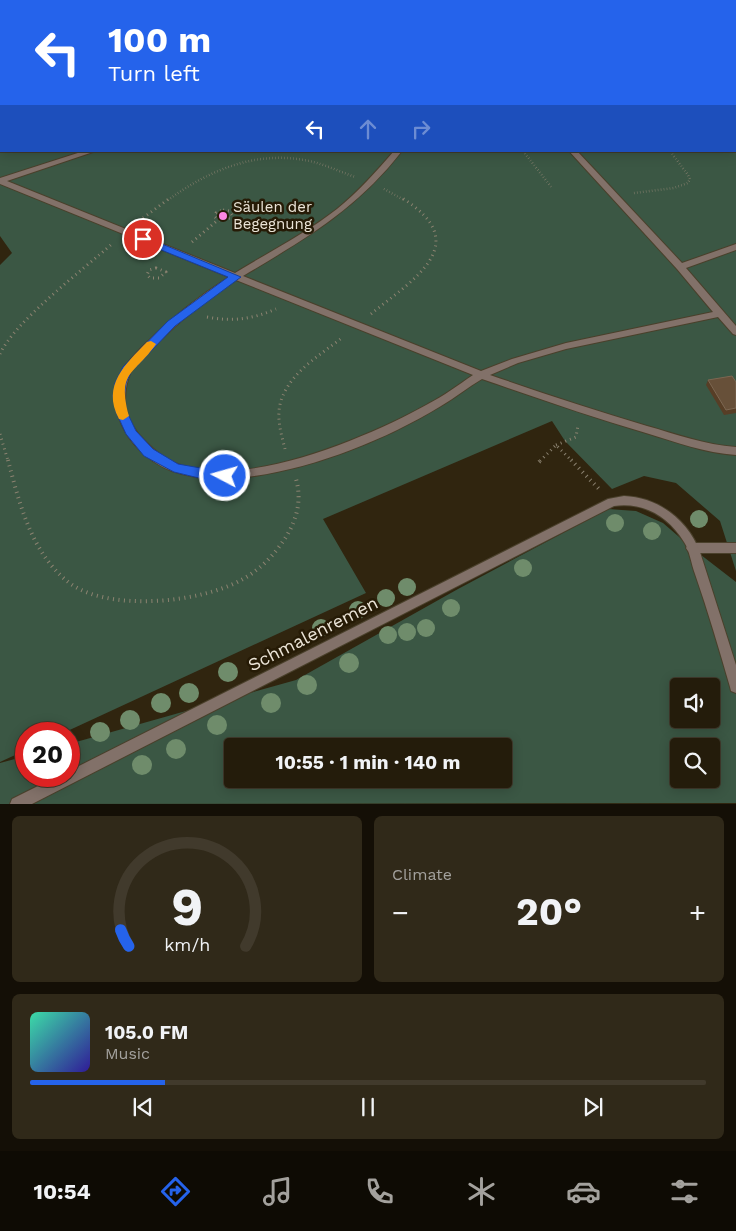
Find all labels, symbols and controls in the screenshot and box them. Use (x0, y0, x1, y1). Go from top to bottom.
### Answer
text: 100 m (108, 19, 211, 61)
icon: left (25, 20, 90, 85)
text: Turn left (108, 61, 200, 86)
icon: left (301, 115, 329, 143)
icon: ahead (354, 115, 382, 143)
icon: right (407, 115, 435, 143)
place label: Säulen der Begegnung (233, 198, 312, 233)
marker: Säulen der Begegnung (217, 210, 229, 222)
pin (122, 218, 164, 260)
icon: arrive (129, 225, 157, 253)
position arrow (198, 449, 250, 501)
street label: Schmalenremen (244, 592, 381, 675)
map controls (670, 678, 720, 788)
button: sound (670, 678, 720, 728)
speed limit sign: 20 (15, 722, 80, 787)
button: search (670, 738, 720, 788)
text: 10:55 · 1 min · 140 m (276, 751, 461, 774)
text: Climate (392, 865, 452, 884)
text: 9 (171, 877, 203, 938)
text: 20° (516, 890, 582, 934)
text: − (392, 896, 409, 929)
text: + (689, 896, 706, 929)
text: km/h (164, 934, 210, 955)
text: 105.0 FM (105, 1021, 188, 1044)
text: Music (105, 1044, 150, 1063)
icon: previous (129, 1093, 157, 1121)
icon: pause (354, 1093, 382, 1121)
icon: next (579, 1093, 607, 1121)
icon: directions (158, 1174, 193, 1209)
icon: music (260, 1174, 295, 1209)
icon: phone (362, 1174, 397, 1209)
icon: climate (464, 1174, 499, 1209)
icon: car (566, 1174, 601, 1209)
icon: filters (667, 1174, 702, 1209)
text: 10:54 (33, 1179, 91, 1204)

